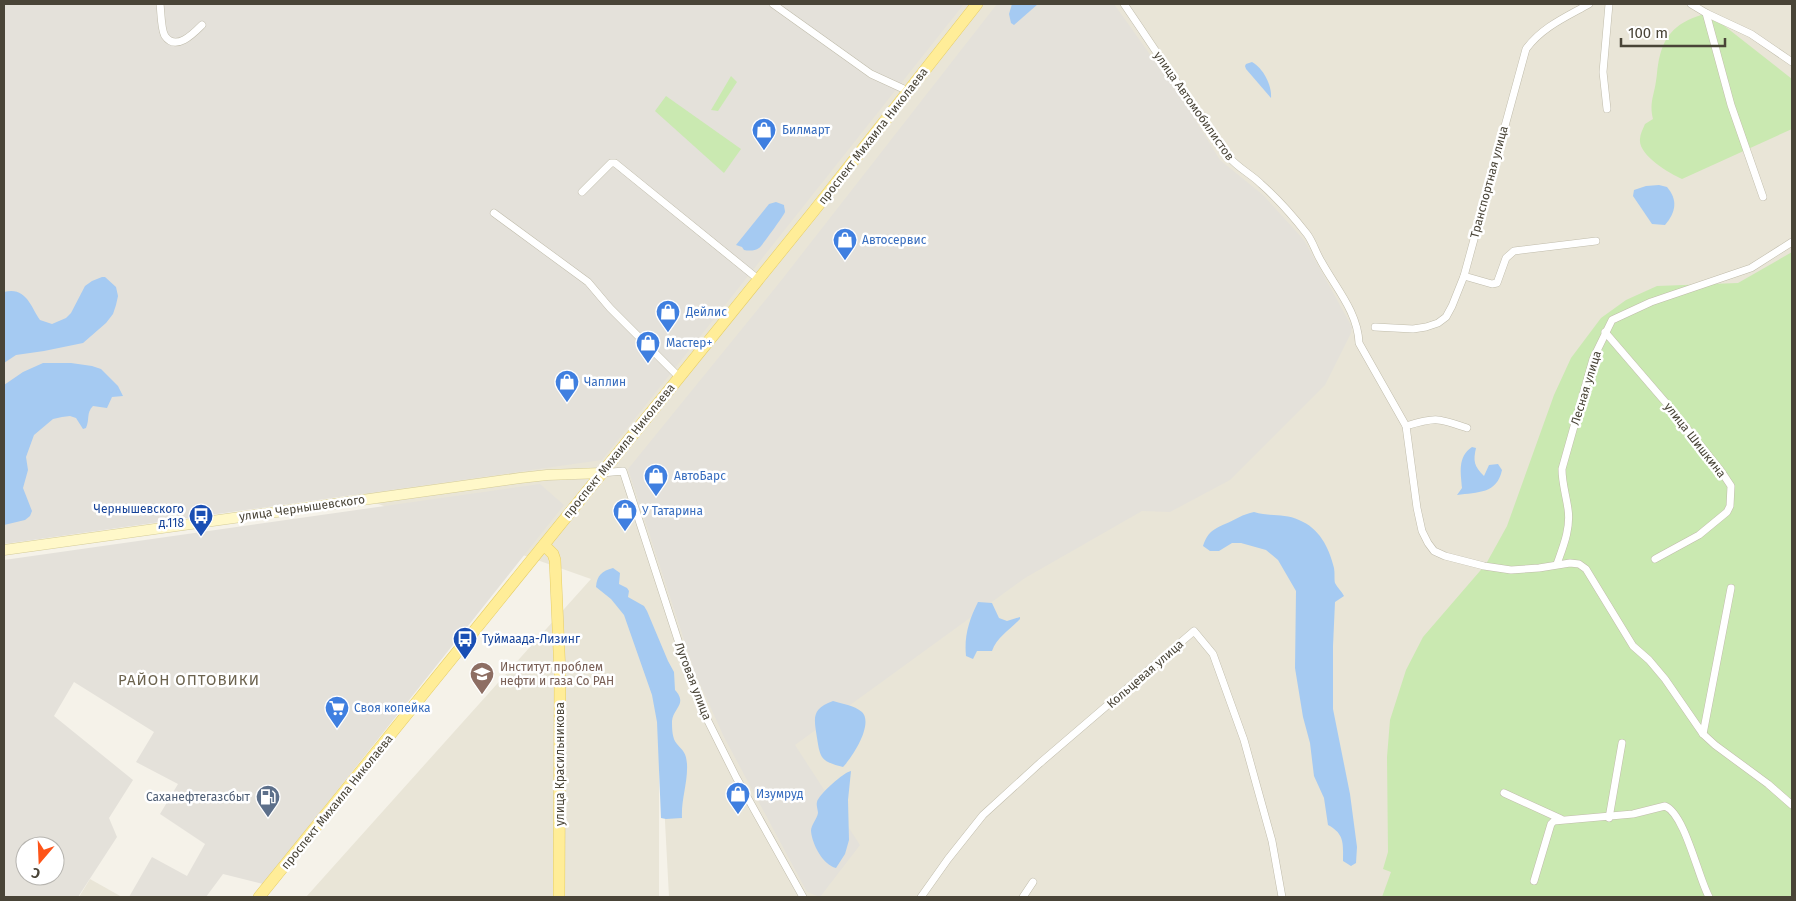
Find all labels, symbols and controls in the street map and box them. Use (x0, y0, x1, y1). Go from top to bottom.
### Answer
scale bar (1621, 15, 1725, 47)
text: 100 m (1628, 24, 1668, 42)
street label: улица Автомобилистов (1151, 49, 1237, 163)
street label: проспект Михаила Николаева (815, 65, 931, 207)
shop icon: Билмарт (751, 117, 777, 151)
place label: Билмарт (782, 123, 830, 137)
street label: Транспортная улица (1467, 124, 1511, 240)
shop icon: Автосервис (832, 227, 858, 261)
place label: Автосервис (862, 233, 927, 247)
shop icon: Дейлис (655, 299, 681, 333)
place label: Дейлис (685, 305, 727, 319)
shop icon: Мастер+ (635, 330, 661, 364)
place label: Мастер+ (666, 336, 712, 350)
street label: Лесная улица (1568, 349, 1604, 427)
shop icon: Чаплин (554, 369, 580, 403)
place label: Чаплин (584, 375, 626, 389)
street label: проспект Михаила Николаева (560, 381, 678, 521)
street label: улица Шишкина (1661, 400, 1729, 480)
shop icon: АвтоБарс (643, 463, 669, 497)
place label: АвтоБарс (674, 469, 726, 483)
street label: улица Чернышевского (238, 492, 366, 524)
shop icon: У Татарина (612, 498, 638, 532)
place label: Чернышевского д.118 (94, 502, 184, 530)
bus stop icon: Чернышевского д.118 (188, 503, 214, 537)
place label: У Татарина (642, 504, 703, 518)
bus stop icon: Туймаада-Лизинг (452, 626, 478, 660)
place label: Туймаада-Лизинг (482, 632, 581, 646)
street label: Кольцевая улица (1104, 637, 1186, 711)
street label: Луговая улица (672, 640, 714, 722)
place label: Институт проблем нефти и газа Со РАН (500, 660, 614, 688)
school or university icon: Институт проблем нефти и газа Со РАН (469, 661, 495, 695)
district label: РАЙОН ОПТОВИКИ (118, 671, 260, 689)
supermarket icon: Своя копейка (324, 695, 350, 729)
place label: Своя копейка (354, 701, 430, 715)
street label: улица Красильникова (553, 702, 567, 826)
street label: проспект Михаила Николаева (278, 732, 396, 872)
shop icon: Изумруд (725, 781, 751, 815)
fuel station icon: Саханефтегазсбыт (255, 784, 281, 818)
place label: Изумруд (756, 787, 804, 801)
place label: Саханефтегазсбыт (146, 790, 251, 804)
north arrow (15, 836, 65, 886)
text: С (29, 863, 43, 882)

